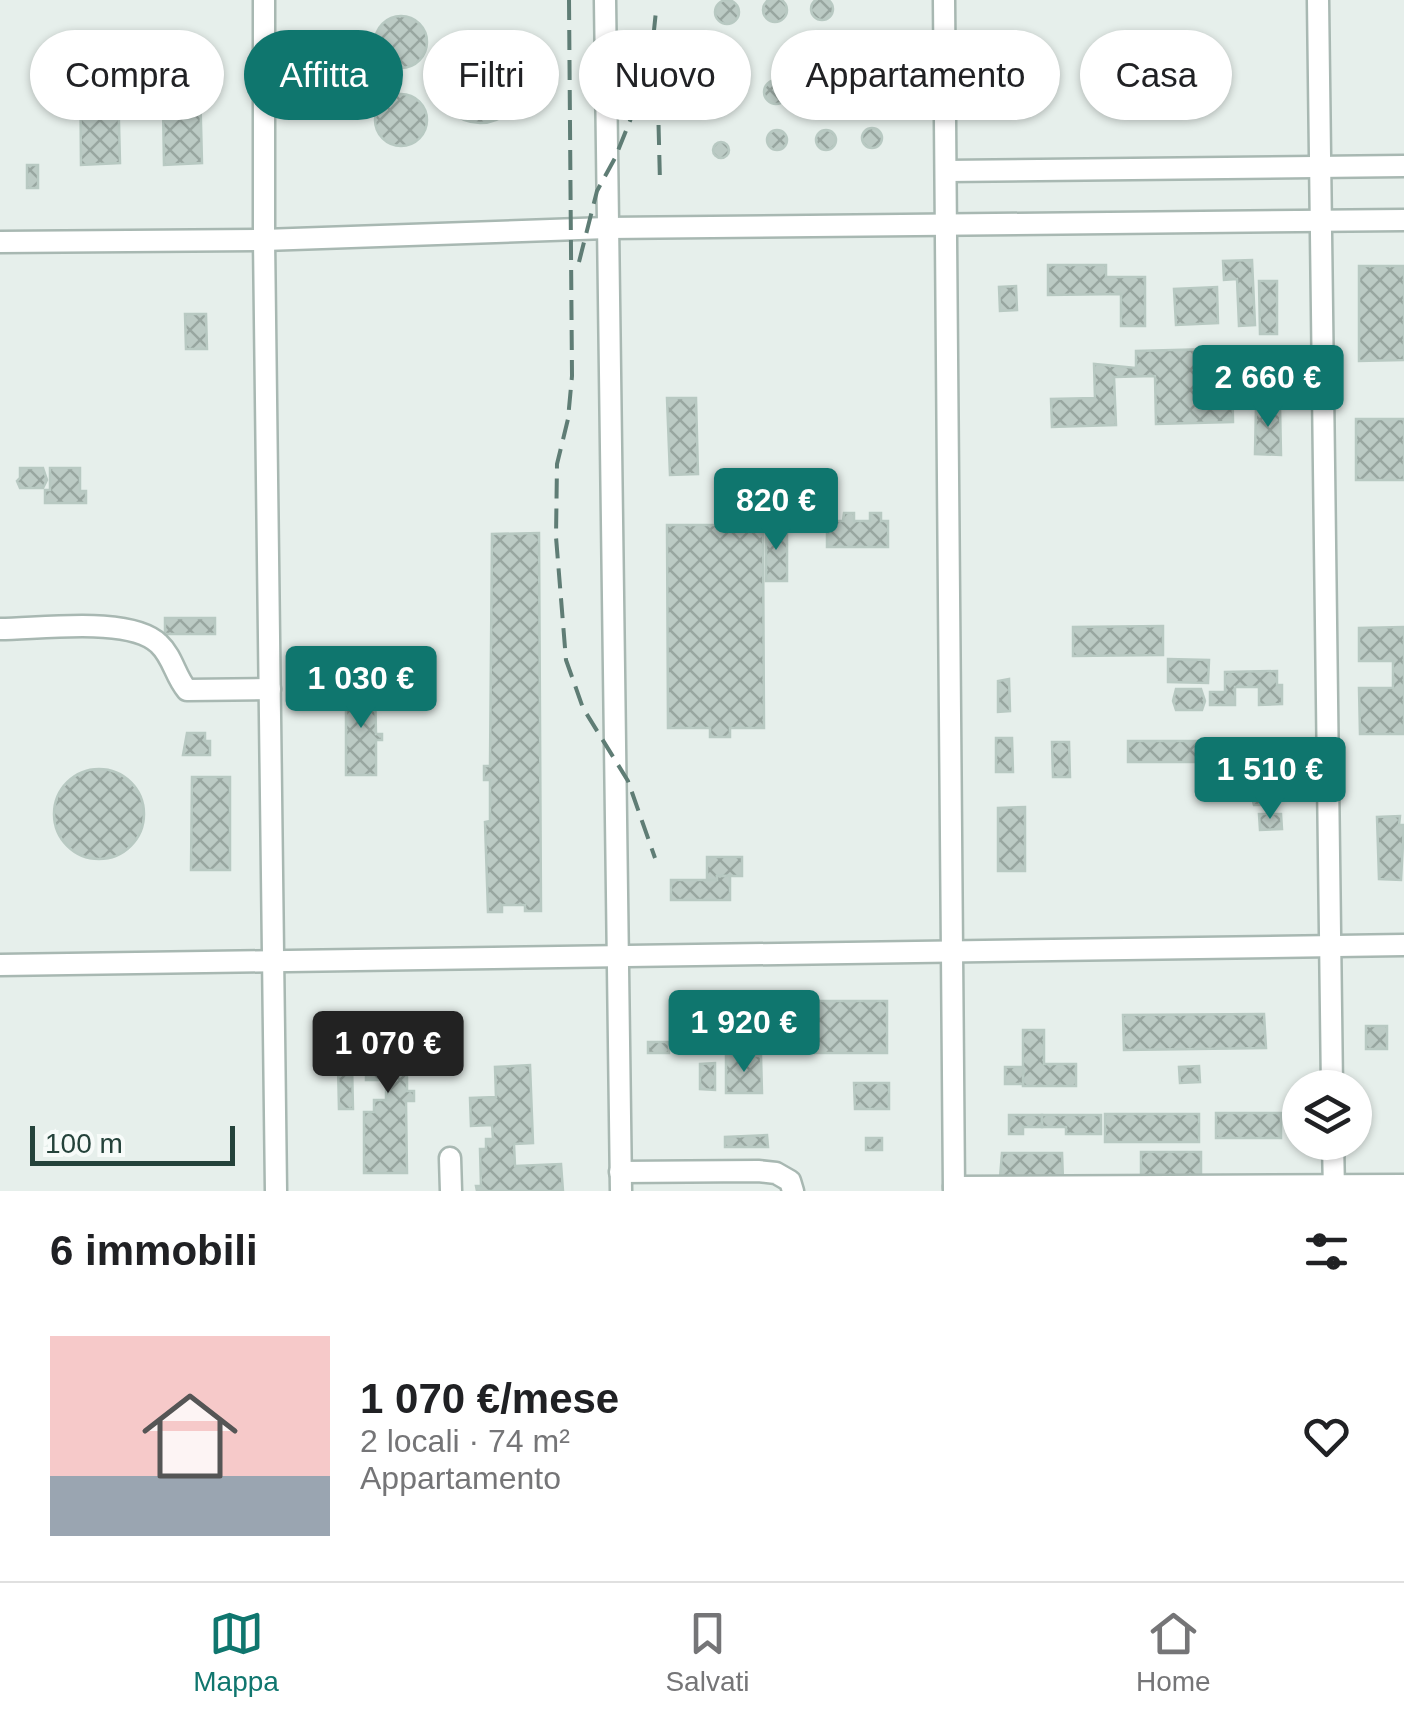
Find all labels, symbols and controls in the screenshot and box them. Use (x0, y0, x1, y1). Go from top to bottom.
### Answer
chip: Compra (30, 30, 224, 120)
chip: Affitta (244, 30, 403, 120)
chip: Filtri (423, 30, 559, 120)
chip: Nuovo (579, 30, 751, 120)
chip: Appartamento (771, 30, 1060, 120)
chip: Casa (1080, 30, 1232, 120)
pin: 2 660 € (1176, 345, 1360, 430)
text: 2 660 € (1215, 359, 1321, 395)
pin: 820 € (706, 468, 846, 553)
text: 820 € (736, 482, 816, 518)
pin: 1 030 € (269, 646, 453, 731)
text: 1 030 € (308, 660, 414, 696)
pin: 1 510 € (1178, 737, 1362, 822)
text: 1 510 € (1217, 751, 1323, 787)
pin: 1 920 € (652, 990, 836, 1075)
text: 1 920 € (691, 1004, 797, 1040)
pin: 1 070 € (296, 1011, 480, 1096)
text: 1 070 € (335, 1025, 441, 1061)
map controls (1282, 1070, 1372, 1160)
button: layers (1282, 1070, 1372, 1160)
scale bar (30, 1121, 235, 1166)
text: 100 m (45, 1128, 123, 1159)
icon: filters (1299, 1224, 1354, 1279)
text: 6 immobili (50, 1227, 258, 1274)
text: 1 070 €/mese (360, 1375, 619, 1422)
icon: home (130, 1376, 250, 1496)
icon: heart (1299, 1409, 1354, 1464)
text: 2 locali · 74 m² (360, 1423, 570, 1459)
text: Appartamento (360, 1460, 561, 1496)
tab: Mappa (193, 1606, 279, 1698)
tab: Salvati (665, 1606, 749, 1698)
tab: Home (1136, 1606, 1211, 1698)

